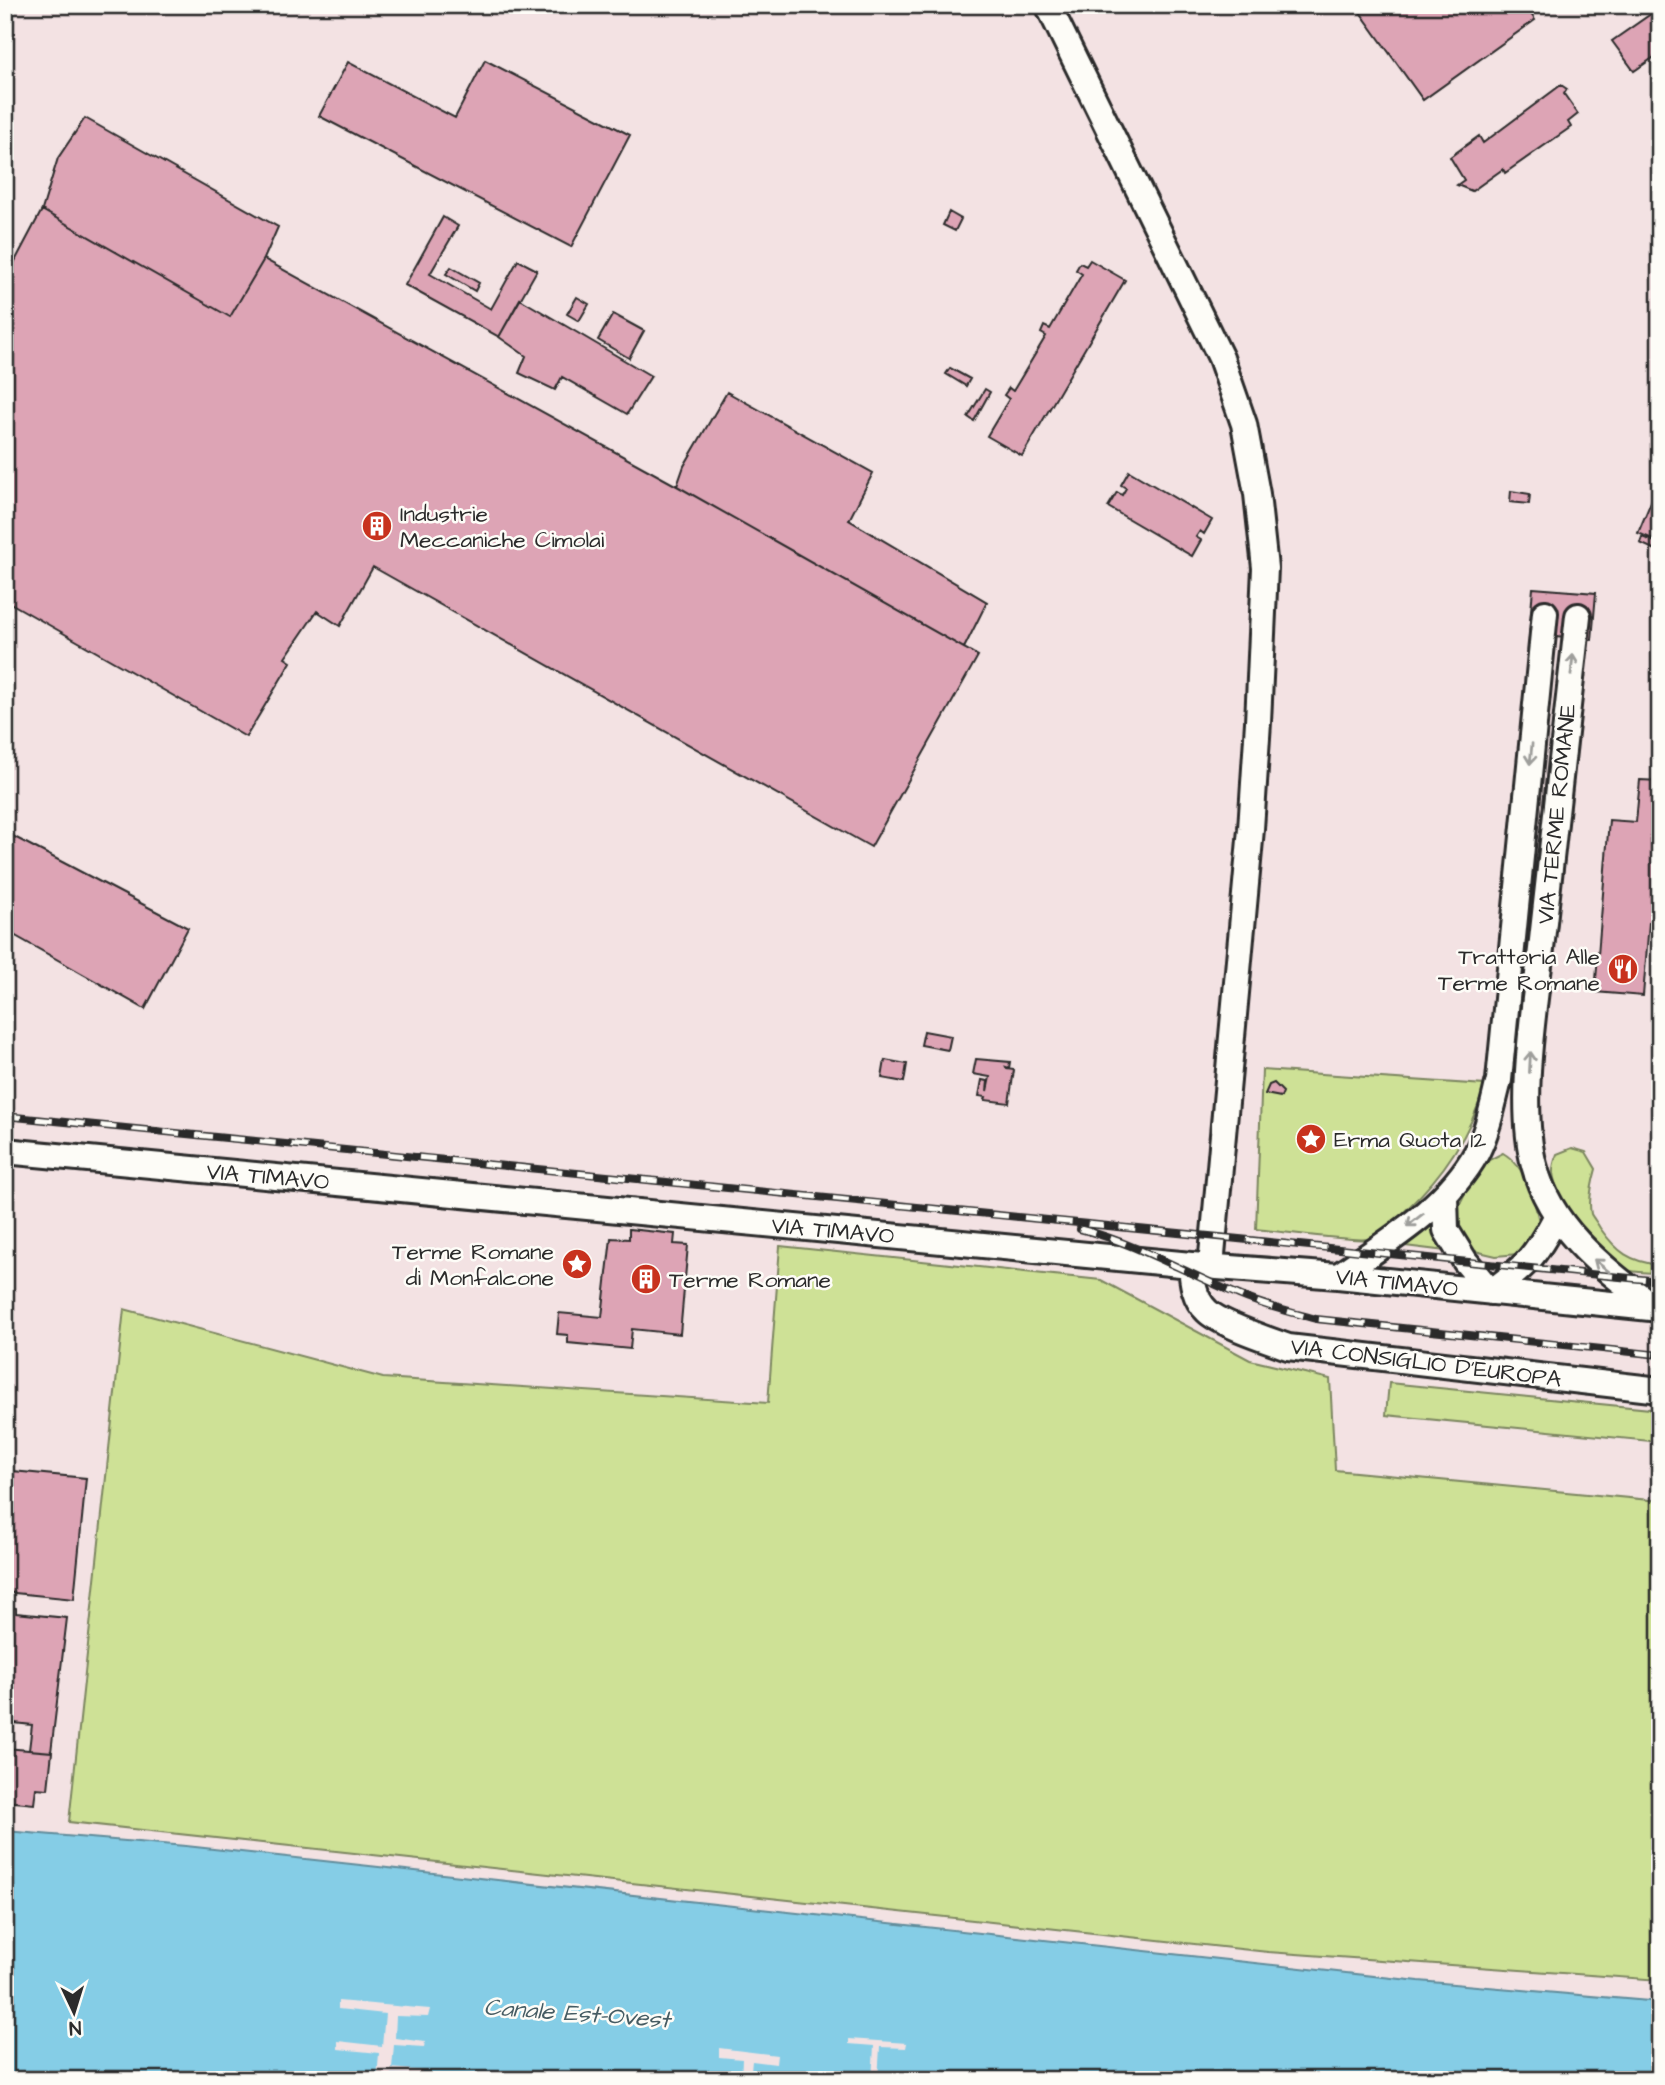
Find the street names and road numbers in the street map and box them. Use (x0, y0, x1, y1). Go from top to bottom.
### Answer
street label: VIA TERME ROMANE (1529, 702, 1585, 926)
street label: VIA TIMAVO (205, 1156, 331, 1198)
street label: VIA TIMAVO (770, 1210, 896, 1252)
street label: VIA TIMAVO (1334, 1261, 1460, 1305)
street label: VIA CONSIGLIO D'EUROPA (1289, 1331, 1563, 1396)

